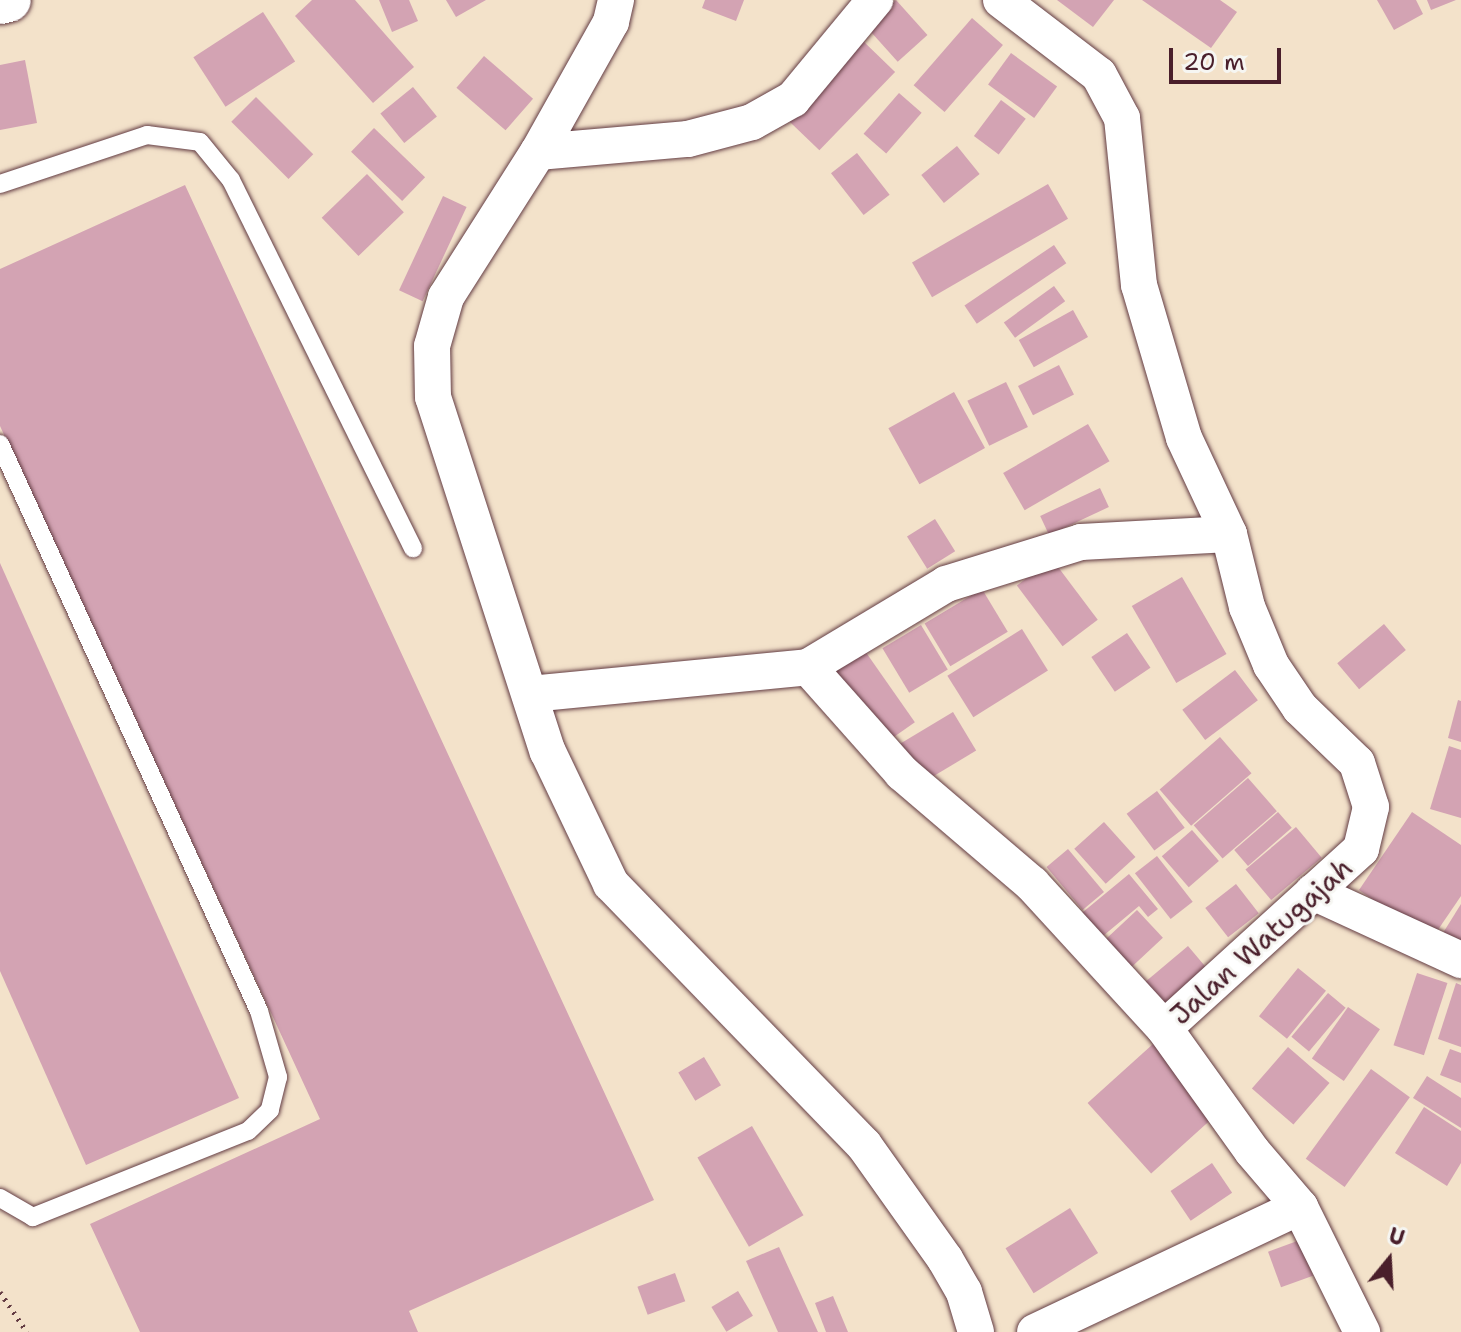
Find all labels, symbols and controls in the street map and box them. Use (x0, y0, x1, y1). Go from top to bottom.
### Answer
scale bar (1173, 32, 1285, 82)
text: 20 m (1183, 46, 1245, 78)
street label: Jalan Watugajah (1163, 850, 1359, 1032)
north arrow (1349, 1220, 1429, 1300)
text: U (1385, 1221, 1408, 1253)

